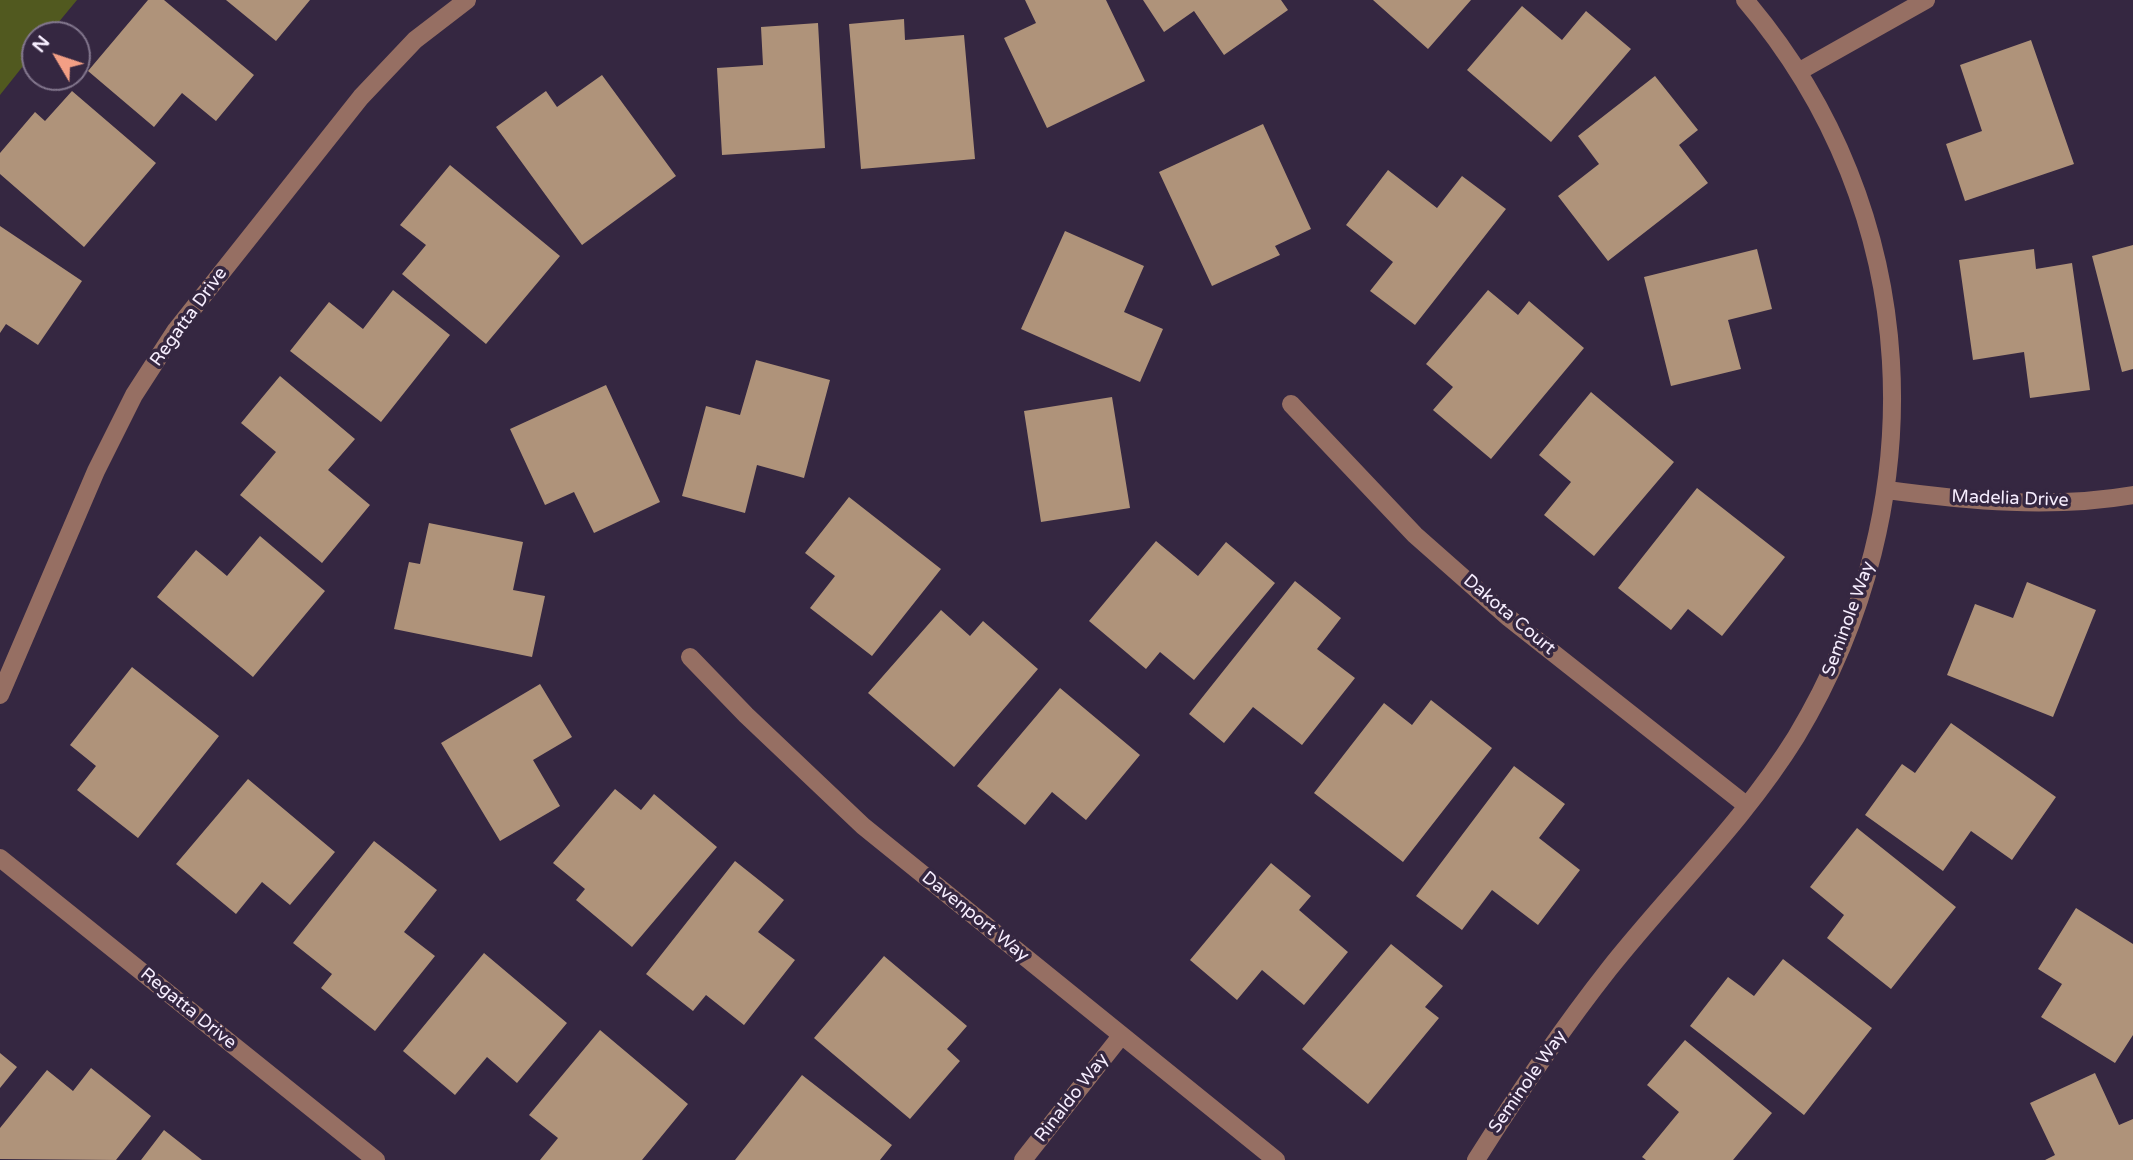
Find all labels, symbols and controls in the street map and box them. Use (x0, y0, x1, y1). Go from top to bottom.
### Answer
north arrow (21, 21, 91, 91)
text: N (28, 31, 55, 57)
street label: Regatta Drive (146, 263, 232, 371)
street label: Madelia Drive (1951, 486, 2069, 512)
street label: Seminole Way (1818, 559, 1880, 679)
street label: Dakota Court (1459, 570, 1559, 660)
street label: Davenport Way (917, 867, 1033, 967)
street label: Regatta Drive (136, 964, 240, 1054)
street label: Seminole Way (1485, 1026, 1571, 1138)
street label: Rinaldo Way (1031, 1049, 1113, 1147)

